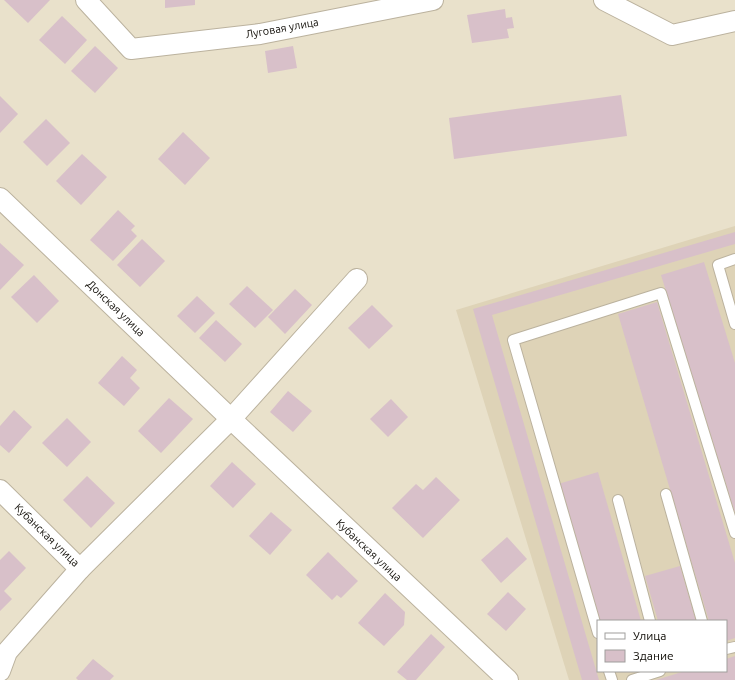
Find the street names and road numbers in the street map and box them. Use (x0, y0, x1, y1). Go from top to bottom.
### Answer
street label: Луговая улица (244, 16, 320, 40)
street label: Донская улица (85, 277, 147, 339)
street label: Кубанская улица (12, 501, 82, 569)
street label: Кубанская улица (334, 517, 404, 583)

